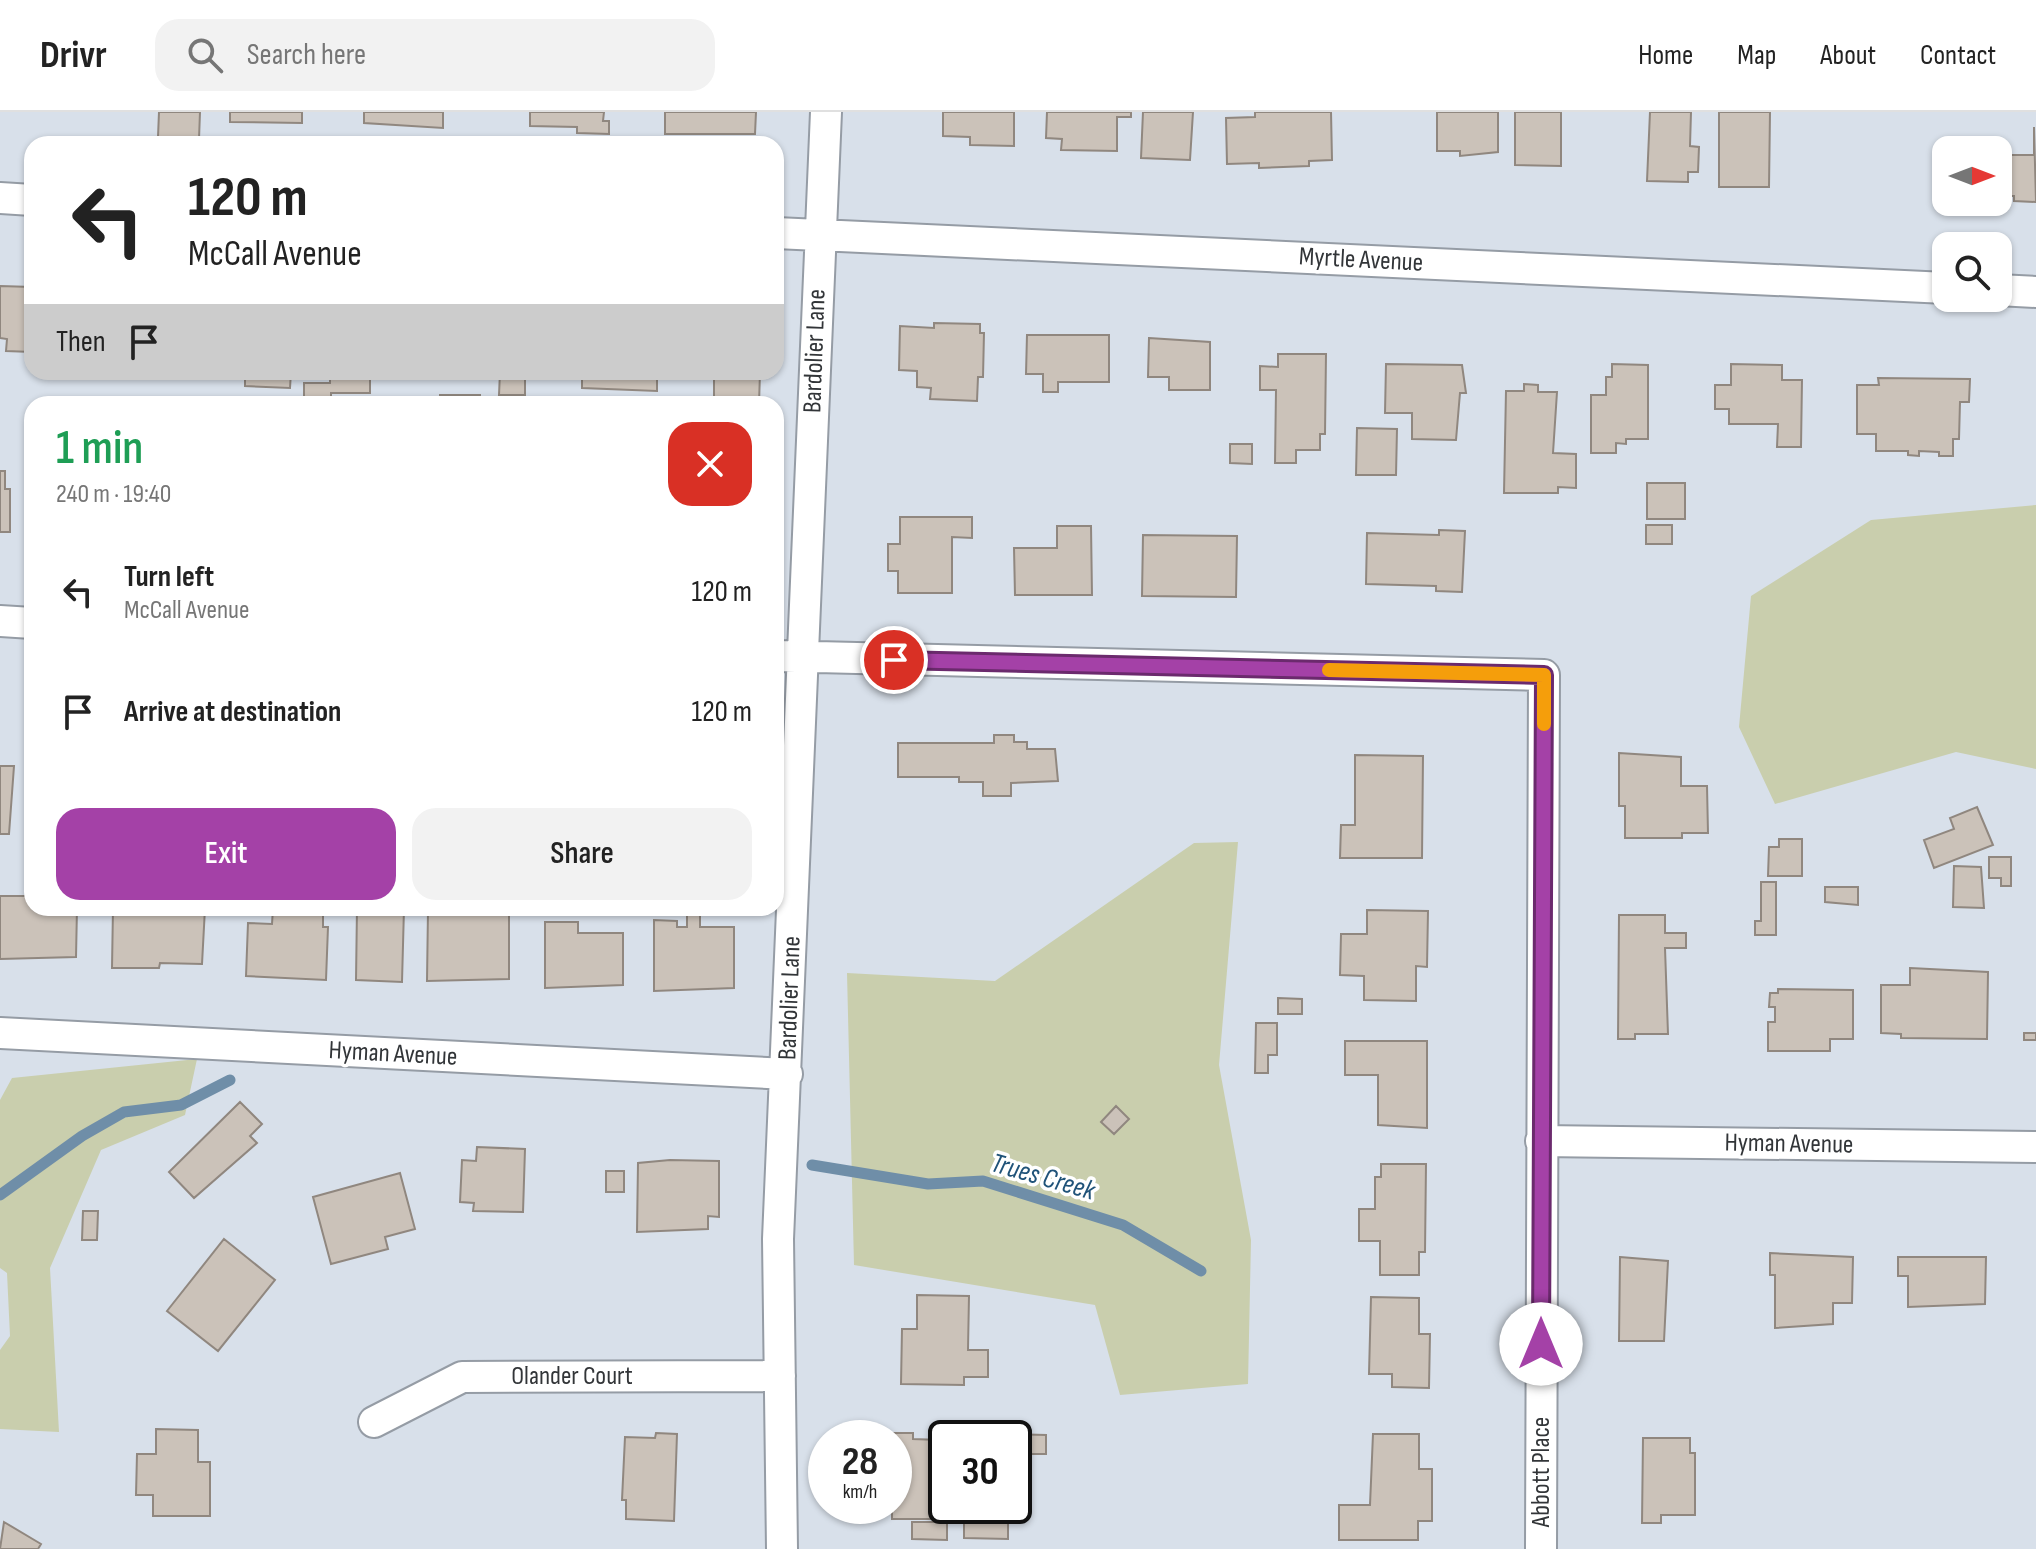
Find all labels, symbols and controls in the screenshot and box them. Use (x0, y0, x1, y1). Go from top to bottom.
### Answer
search box (155, 19, 715, 91)
text: Drivr (40, 33, 107, 78)
icon: search (183, 33, 227, 77)
text: Search here (247, 37, 366, 73)
text: Home (1638, 39, 1693, 72)
text: Map (1737, 39, 1776, 72)
text: About (1820, 39, 1876, 72)
text: Contact (1920, 39, 1996, 72)
north arrow (1932, 136, 2012, 216)
map controls (1932, 136, 2012, 312)
text: 120 m (188, 165, 308, 232)
icon: left (56, 168, 160, 272)
button: search (1932, 232, 2012, 312)
text: McCall Avenue (188, 233, 362, 276)
street label: Myrtle Avenue (1298, 241, 1424, 279)
street label: Bardolier Lane (797, 289, 833, 413)
icon: arrive (122, 320, 166, 364)
text: Then (56, 324, 106, 360)
text: 1 min (56, 420, 143, 477)
button: close (668, 422, 752, 506)
text: 240 m · 19:40 (56, 479, 171, 510)
text: Turn left (124, 559, 214, 595)
icon: left (56, 570, 100, 614)
text: 120 m (691, 574, 752, 610)
text: McCall Avenue (124, 595, 249, 626)
pin (860, 626, 928, 694)
icon: arrive (872, 638, 916, 682)
icon: arrive (56, 690, 100, 734)
text: Arrive at destination (124, 694, 341, 730)
text: 120 m (691, 694, 752, 730)
button: Exit (56, 808, 396, 900)
button: Share (412, 808, 752, 900)
street label: Bardolier Lane (772, 936, 808, 1060)
street label: Hyman Avenue (328, 1035, 458, 1073)
street label: Hyman Avenue (1724, 1127, 1854, 1161)
water label: Trues Creek (987, 1146, 1100, 1208)
position arrow (1499, 1302, 1583, 1386)
street label: Olander Court (511, 1361, 633, 1392)
street label: Abbott Place (1526, 1417, 1557, 1528)
speed limit sign: 30 (928, 1420, 1032, 1524)
text: 28 (842, 1438, 878, 1486)
text: km/h (843, 1480, 877, 1504)

